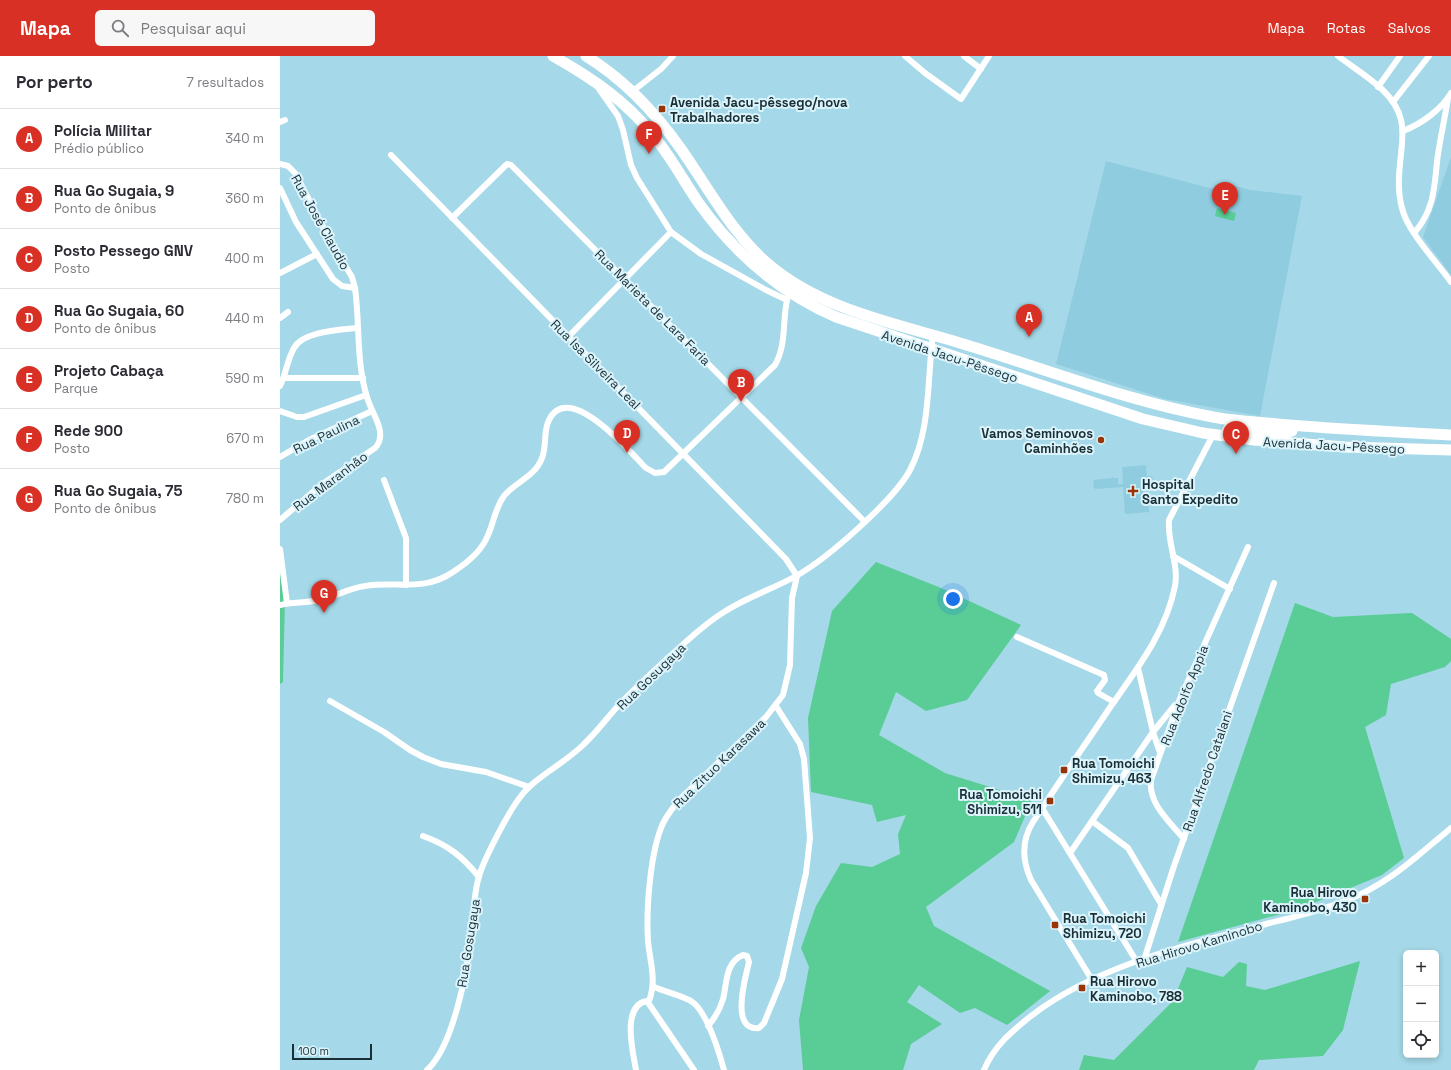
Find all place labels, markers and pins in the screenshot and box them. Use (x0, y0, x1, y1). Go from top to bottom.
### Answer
place label: Avenida Jacu-pêssego/nova Trabalhadores (670, 94, 848, 126)
marker: Avenida Jacu-pêssego/nova Trabalhadores (657, 104, 667, 114)
pin: F (636, 121, 662, 154)
pin: E (1212, 182, 1238, 215)
pin: A (1016, 304, 1042, 337)
pin: B (728, 369, 754, 402)
pin: D (614, 420, 640, 453)
pin: C (1223, 421, 1249, 454)
place label: Vamos Seminovos Caminhões (981, 425, 1093, 457)
marker: Vamos Seminovos Caminhões (1096, 435, 1106, 445)
place label: Hospital Santo Expedito (1142, 476, 1238, 508)
marker: Hospital Santo Expedito (1127, 485, 1139, 497)
pin: G (311, 580, 337, 613)
place label: Rua Tomoichi Shimizu, 463 (1072, 755, 1155, 787)
marker: Rua Tomoichi Shimizu, 463 (1059, 765, 1069, 775)
place label: Rua Tomoichi Shimizu, 511 (959, 786, 1042, 818)
marker: Rua Tomoichi Shimizu, 511 (1045, 796, 1055, 806)
place label: Rua Hirovo Kaminobo, 430 (1263, 884, 1357, 916)
marker: Rua Hirovo Kaminobo, 430 (1360, 894, 1370, 904)
place label: Rua Tomoichi Shimizu, 720 (1063, 910, 1146, 942)
marker: Rua Tomoichi Shimizu, 720 (1050, 920, 1060, 930)
place label: Rua Hirovo Kaminobo, 788 (1090, 973, 1182, 1005)
marker: Rua Hirovo Kaminobo, 788 (1077, 983, 1087, 993)

